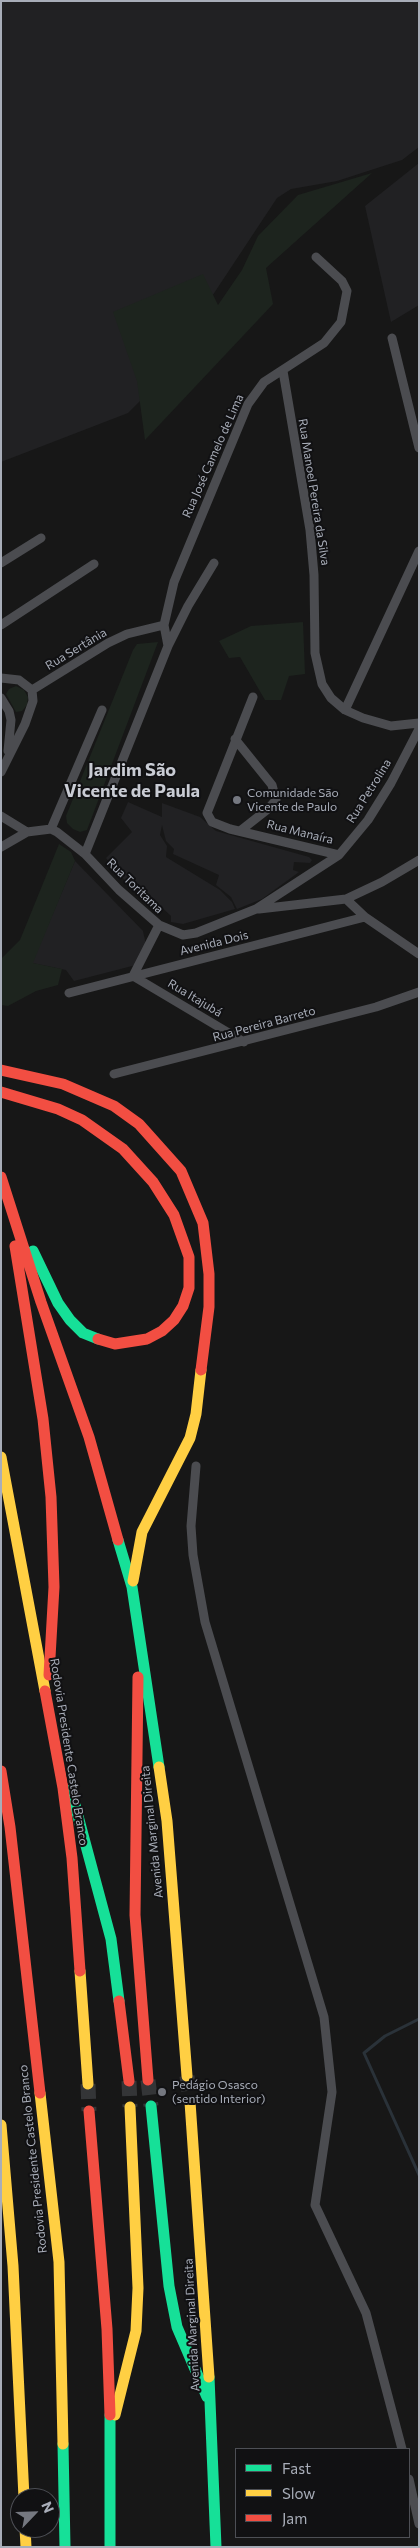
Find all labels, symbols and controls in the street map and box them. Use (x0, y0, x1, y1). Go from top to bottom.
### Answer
street label: Rua José Camelo de Lima (179, 392, 247, 520)
street label: Rua Manoel Pereira da Silva (295, 418, 333, 566)
street label: Rua Sertânia (43, 625, 109, 673)
street label: Rua Petrolina (344, 756, 394, 826)
district label: Jardim São Vicente de Paula (64, 759, 200, 802)
place label: Comunidade São Vicente de Paulo (247, 786, 339, 814)
marker: Comunidade São Vicente de Paulo (231, 794, 243, 806)
street label: Rua Manaíra (265, 817, 335, 847)
street label: Rua Toritama (104, 855, 166, 917)
street label: Avenida Dois (178, 928, 250, 958)
street label: Rua Itajubá (165, 976, 225, 1020)
street label: Rua Pereira Barreto (211, 1003, 317, 1045)
street label: Rodovia Presidente Castelo Branco (47, 1657, 91, 1847)
street label: Avenida Marginal Direita (138, 1765, 166, 1899)
street label: Rodovia Presidente Castelo Branco (16, 2064, 50, 2254)
place label: Pedágio Osasco (sentido Interior) (172, 2078, 265, 2106)
marker: Pedágio Osasco (sentido Interior) (156, 2086, 168, 2098)
street label: Avenida Marginal Direita (181, 2258, 203, 2392)
legend (235, 2448, 410, 2538)
text: Fast (282, 2459, 311, 2477)
text: Slow (282, 2484, 315, 2502)
north arrow (10, 2488, 60, 2538)
text: N (38, 2499, 58, 2515)
text: Jam (282, 2509, 307, 2527)

